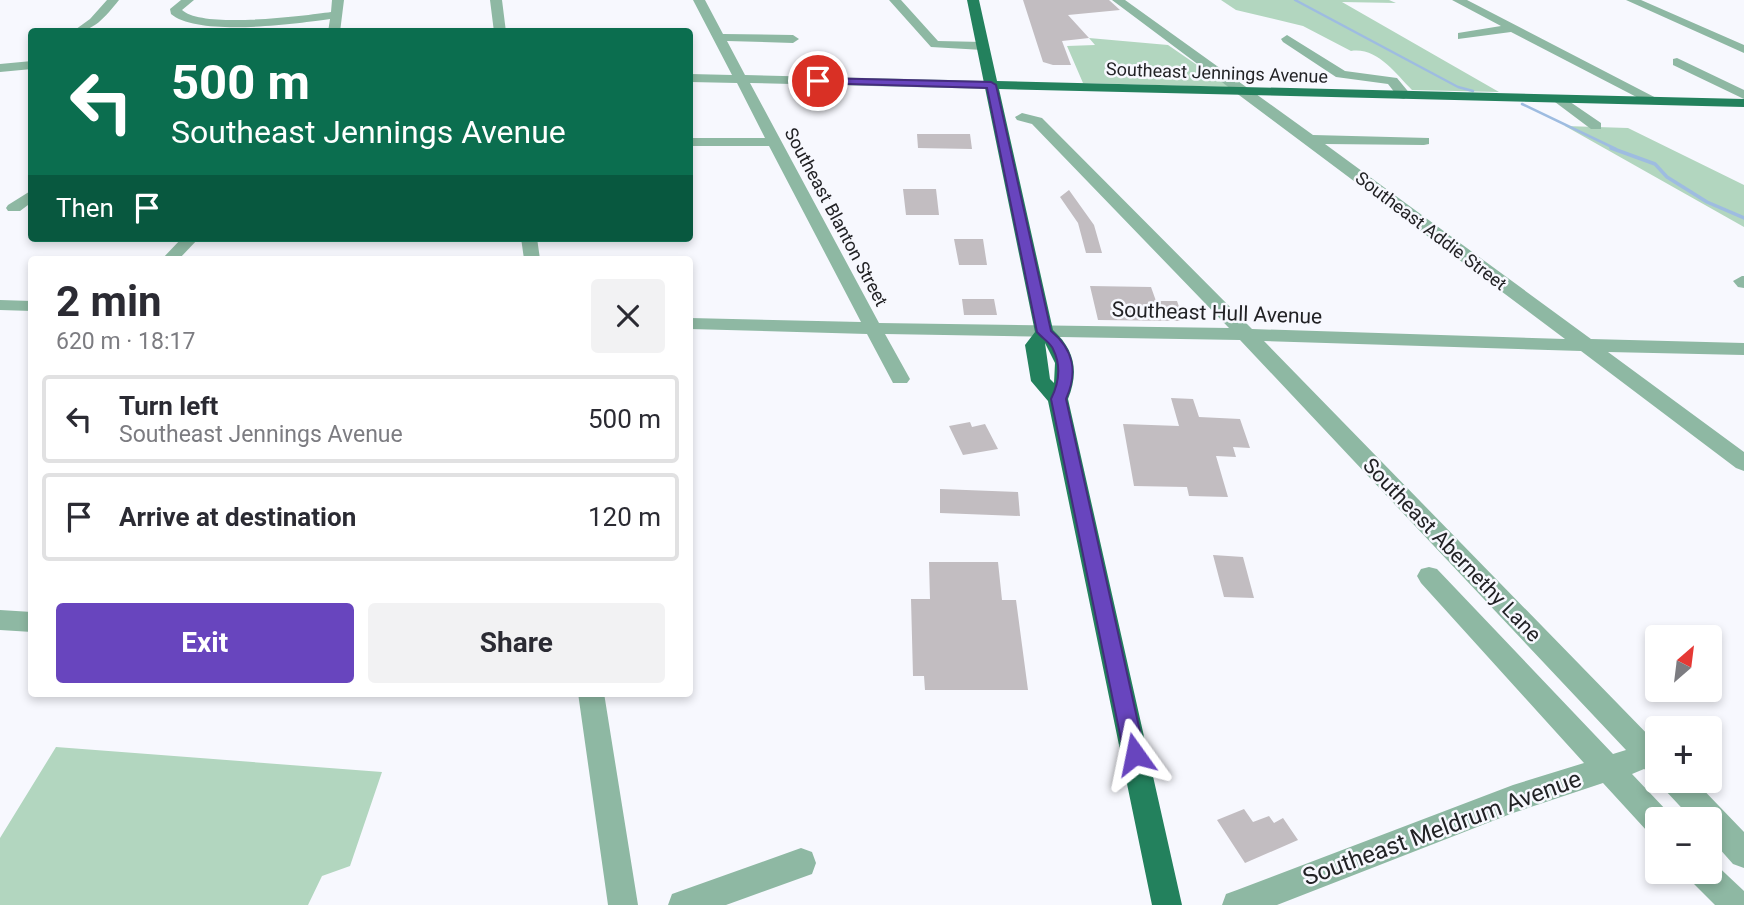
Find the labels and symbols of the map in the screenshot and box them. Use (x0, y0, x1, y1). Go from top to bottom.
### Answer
pin (788, 51, 848, 111)
street label: Southeast Jennings Avenue (1106, 58, 1328, 87)
street label: Southeast Blanton Street (780, 124, 892, 310)
street label: Southeast Addie Street (1352, 167, 1511, 294)
street label: Southeast Hull Avenue (1111, 297, 1323, 329)
street label: Southeast Abernethy Lane (1358, 453, 1546, 647)
north arrow (1645, 625, 1722, 702)
position arrow (1098, 717, 1172, 791)
street label: Southeast Meldrum Avenue (1299, 765, 1585, 891)

